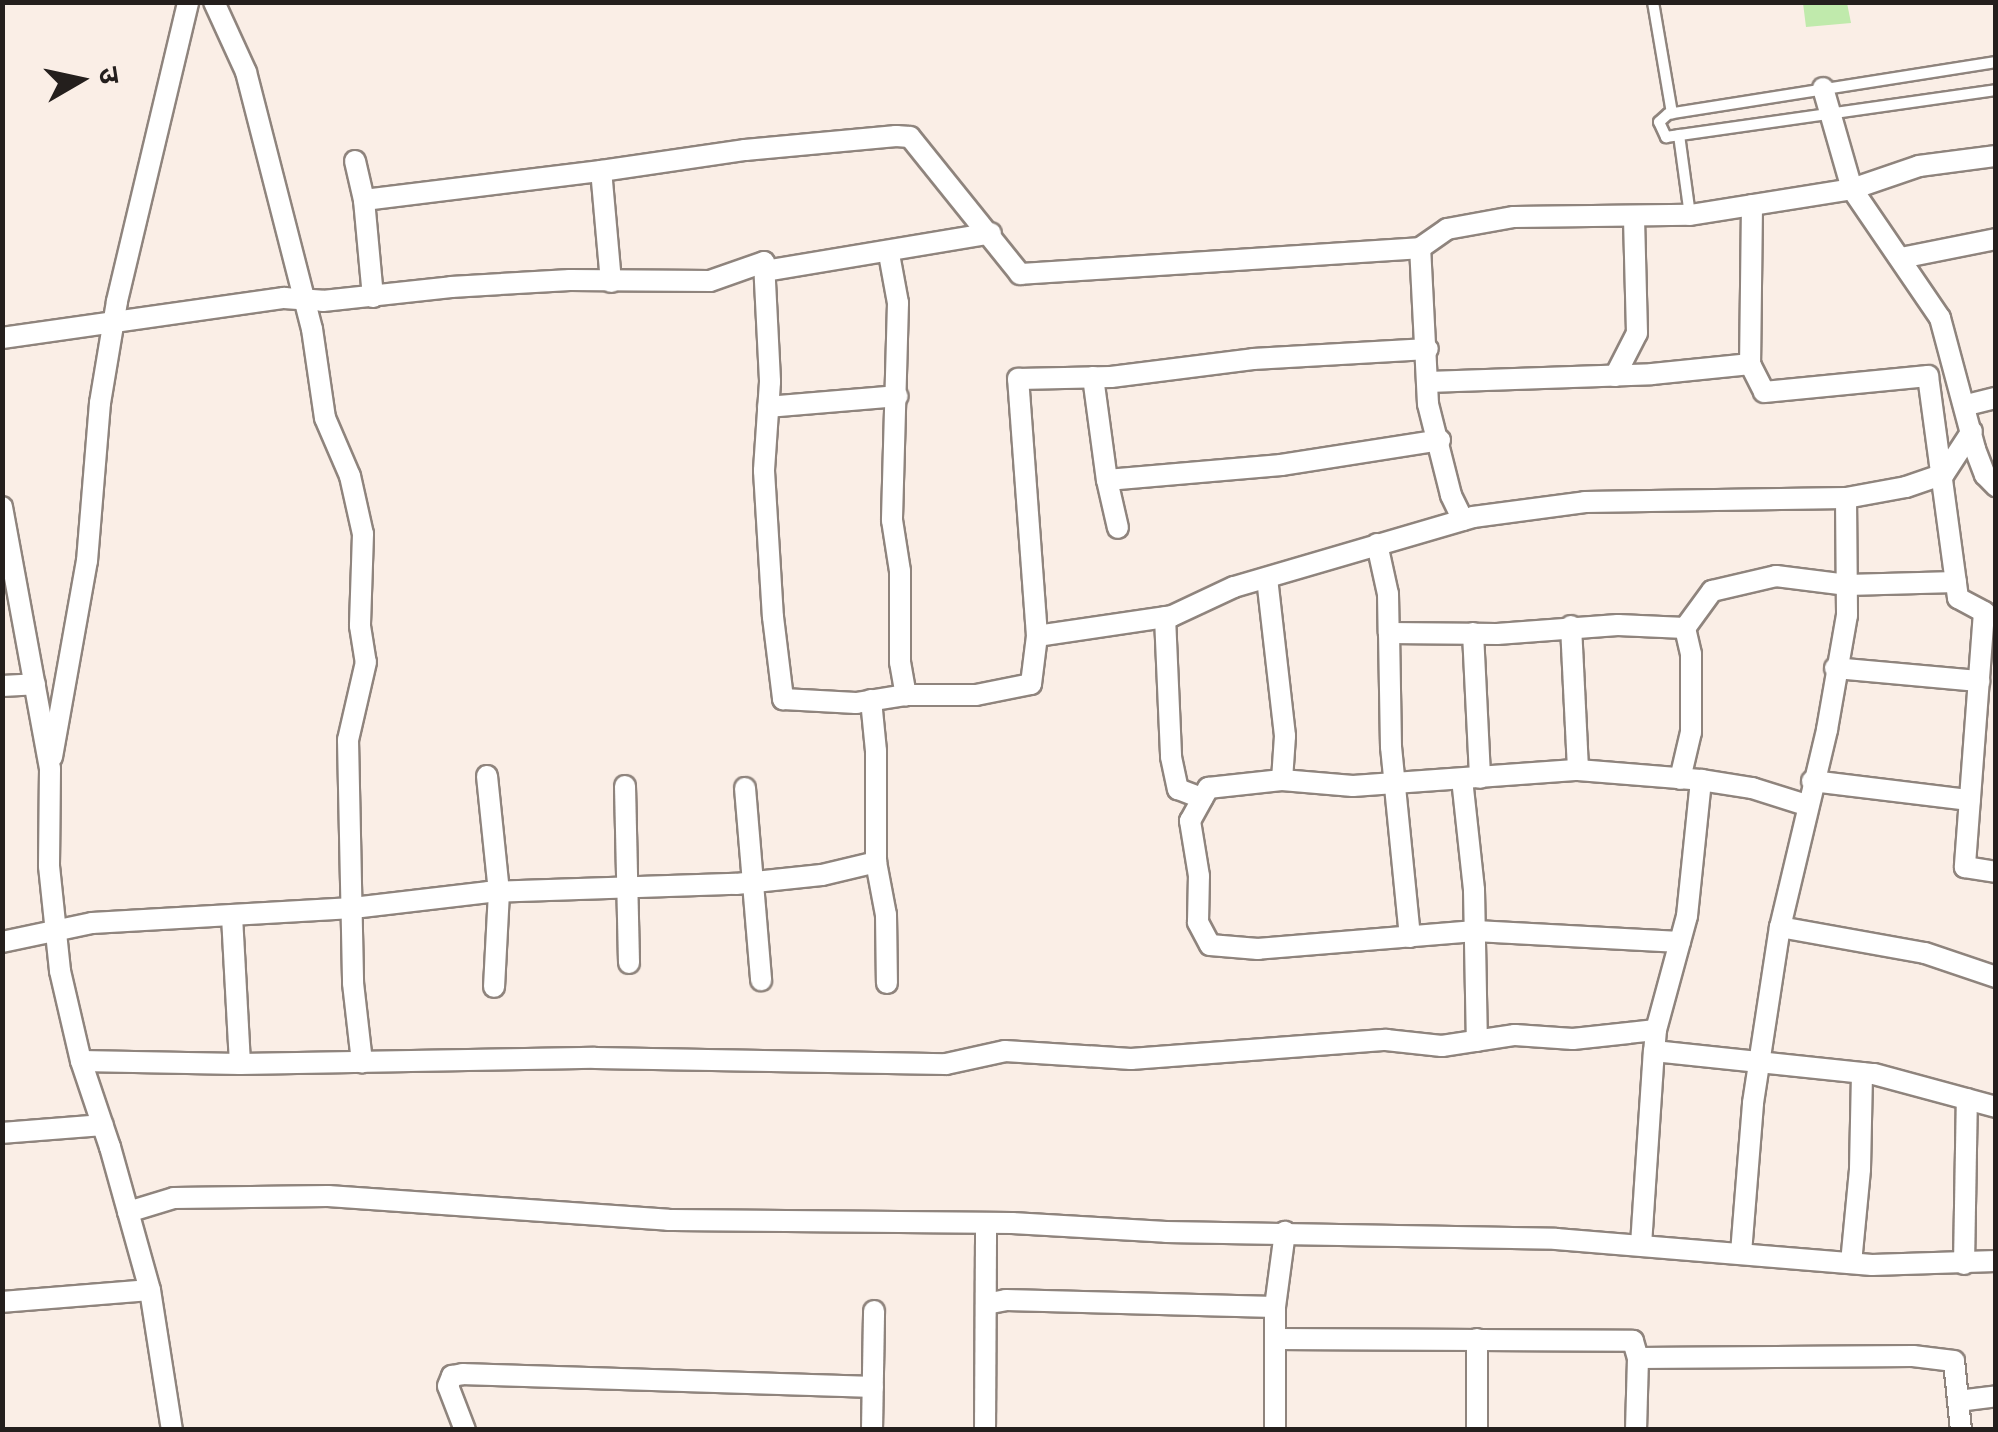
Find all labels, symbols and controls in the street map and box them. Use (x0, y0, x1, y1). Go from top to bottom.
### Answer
north arrow (30, 30, 130, 130)
text: उ (91, 64, 129, 86)

